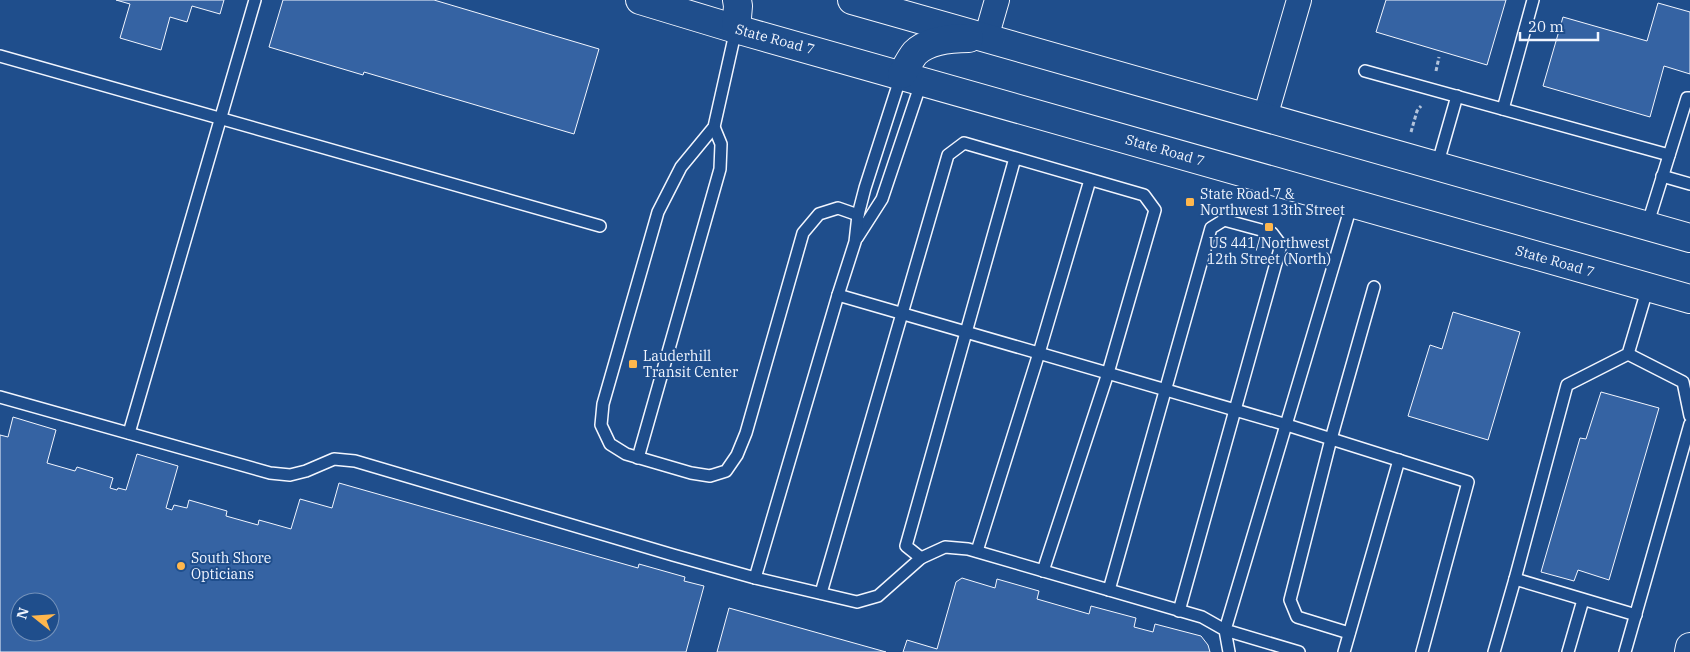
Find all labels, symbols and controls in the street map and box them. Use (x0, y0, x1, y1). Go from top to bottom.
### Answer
scale bar (1520, 10, 1598, 42)
text: 20 m (1528, 17, 1564, 36)
street label: State Road 7 (733, 20, 817, 58)
street label: State Road 7 (1123, 130, 1207, 170)
place label: State Road 7 & Northwest 13th Street (1200, 185, 1345, 219)
marker: State Road 7 & Northwest 13th Street (1184, 196, 1196, 208)
marker: US 441/Northwest 12th Street (North) (1263, 221, 1275, 233)
place label: US 441/Northwest 12th Street (North) (1207, 234, 1331, 268)
street label: State Road 7 (1513, 241, 1597, 281)
place label: Lauderhill Transit Center (643, 347, 739, 381)
marker: Lauderhill Transit Center (627, 358, 639, 370)
place label: South Shore Opticians (191, 549, 271, 583)
marker: South Shore Opticians (175, 560, 187, 572)
north arrow (10, 592, 60, 642)
text: N (12, 605, 33, 621)

